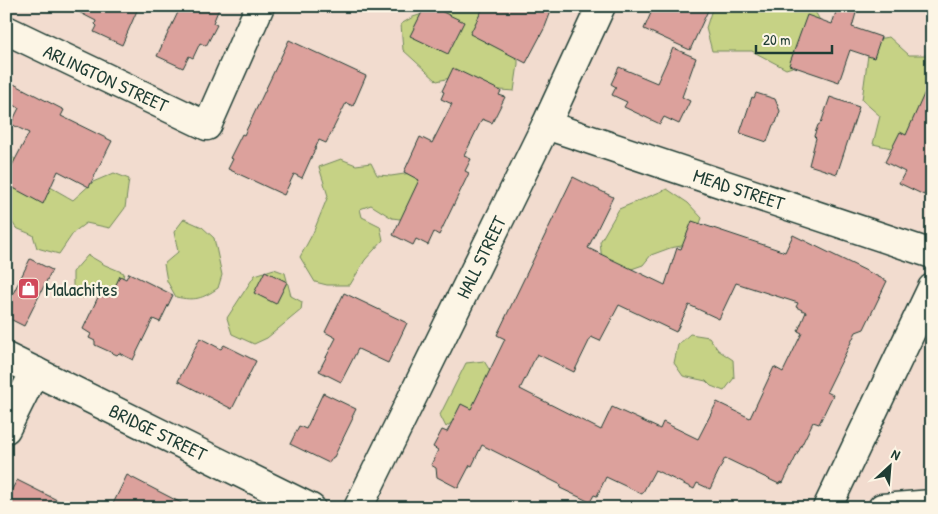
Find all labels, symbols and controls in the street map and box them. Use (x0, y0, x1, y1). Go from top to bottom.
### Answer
scale bar (756, 22, 832, 54)
text: 20 m (763, 29, 790, 50)
street label: ARLINGTON STREET (40, 38, 173, 119)
street label: MEAD STREET (690, 162, 789, 216)
street label: HALL STREET (450, 210, 513, 303)
place label: Malachites (45, 276, 117, 302)
shop icon: Malachites (17, 277, 41, 301)
street label: BRIDGE STREET (105, 397, 212, 467)
north arrow (866, 442, 916, 492)
text: N (888, 444, 904, 464)

